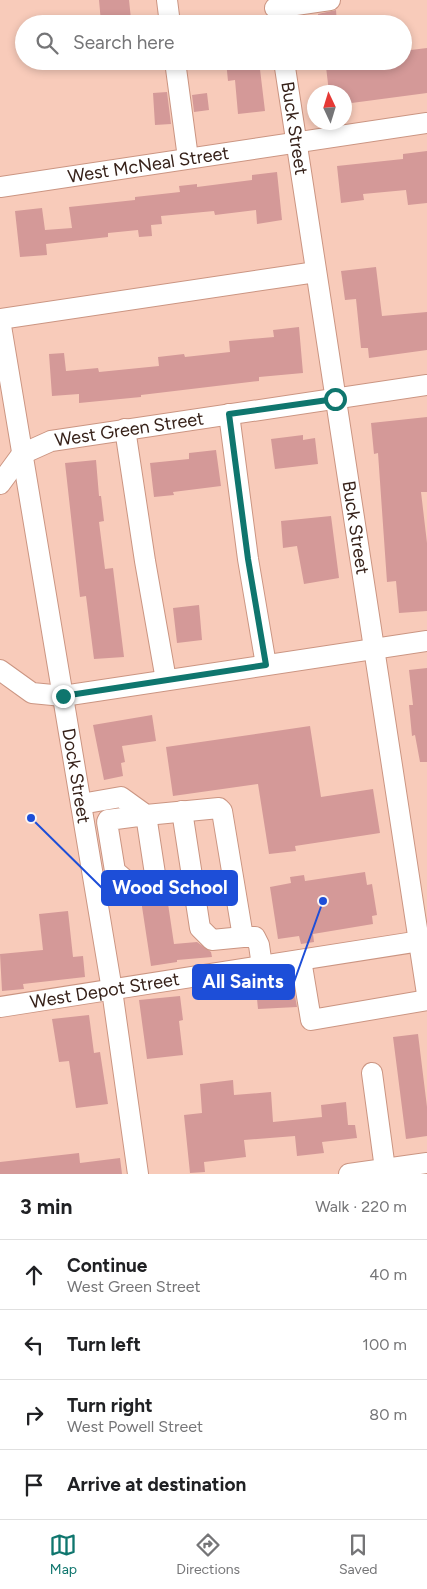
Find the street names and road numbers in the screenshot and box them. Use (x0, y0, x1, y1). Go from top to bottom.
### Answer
street label: Buck Street (276, 80, 312, 177)
street label: West McNeal Street (66, 142, 231, 188)
street label: West Green Street (53, 407, 205, 451)
street label: Buck Street (337, 479, 374, 576)
street label: Dock Street (57, 726, 95, 825)
street label: West Depot Street (28, 968, 181, 1013)

